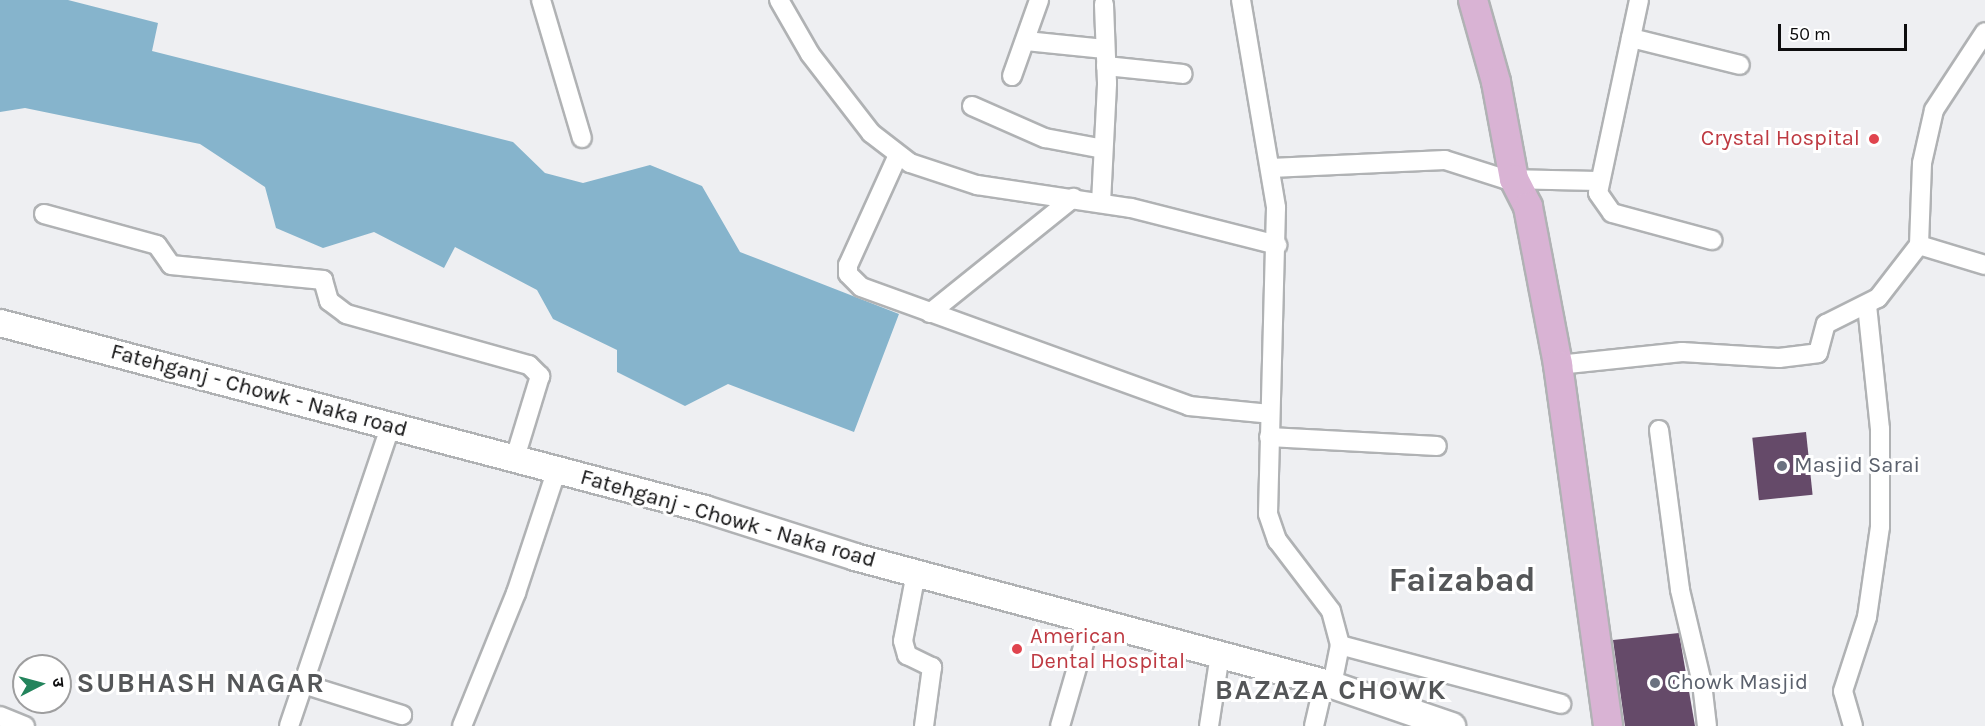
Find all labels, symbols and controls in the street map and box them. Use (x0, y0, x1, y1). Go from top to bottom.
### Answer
scale bar (1781, 12, 1910, 50)
text: 50 m (1789, 23, 1831, 45)
place label: Crystal Hospital (1701, 126, 1860, 152)
marker: Crystal Hospital (1865, 130, 1883, 148)
street label: Fatehganj - Chowk - Naka road (108, 339, 410, 443)
place label: Masjid Sarai (1794, 453, 1920, 479)
marker: Masjid Sarai (1775, 459, 1789, 473)
street label: Fatehganj - Chowk - Naka road (577, 464, 879, 574)
district label: Faizabad (1388, 561, 1536, 601)
place label: American Dental Hospital (1030, 623, 1185, 674)
marker: American Dental Hospital (1008, 640, 1026, 658)
north arrow (12, 654, 72, 714)
district label: SUBHASH NAGAR (77, 666, 325, 700)
place label: Chowk Masjid (1667, 670, 1808, 696)
district label: BAZAZA CHOWK (1215, 673, 1447, 707)
marker: Chowk Masjid (1648, 676, 1662, 690)
text: उ (48, 677, 68, 688)

